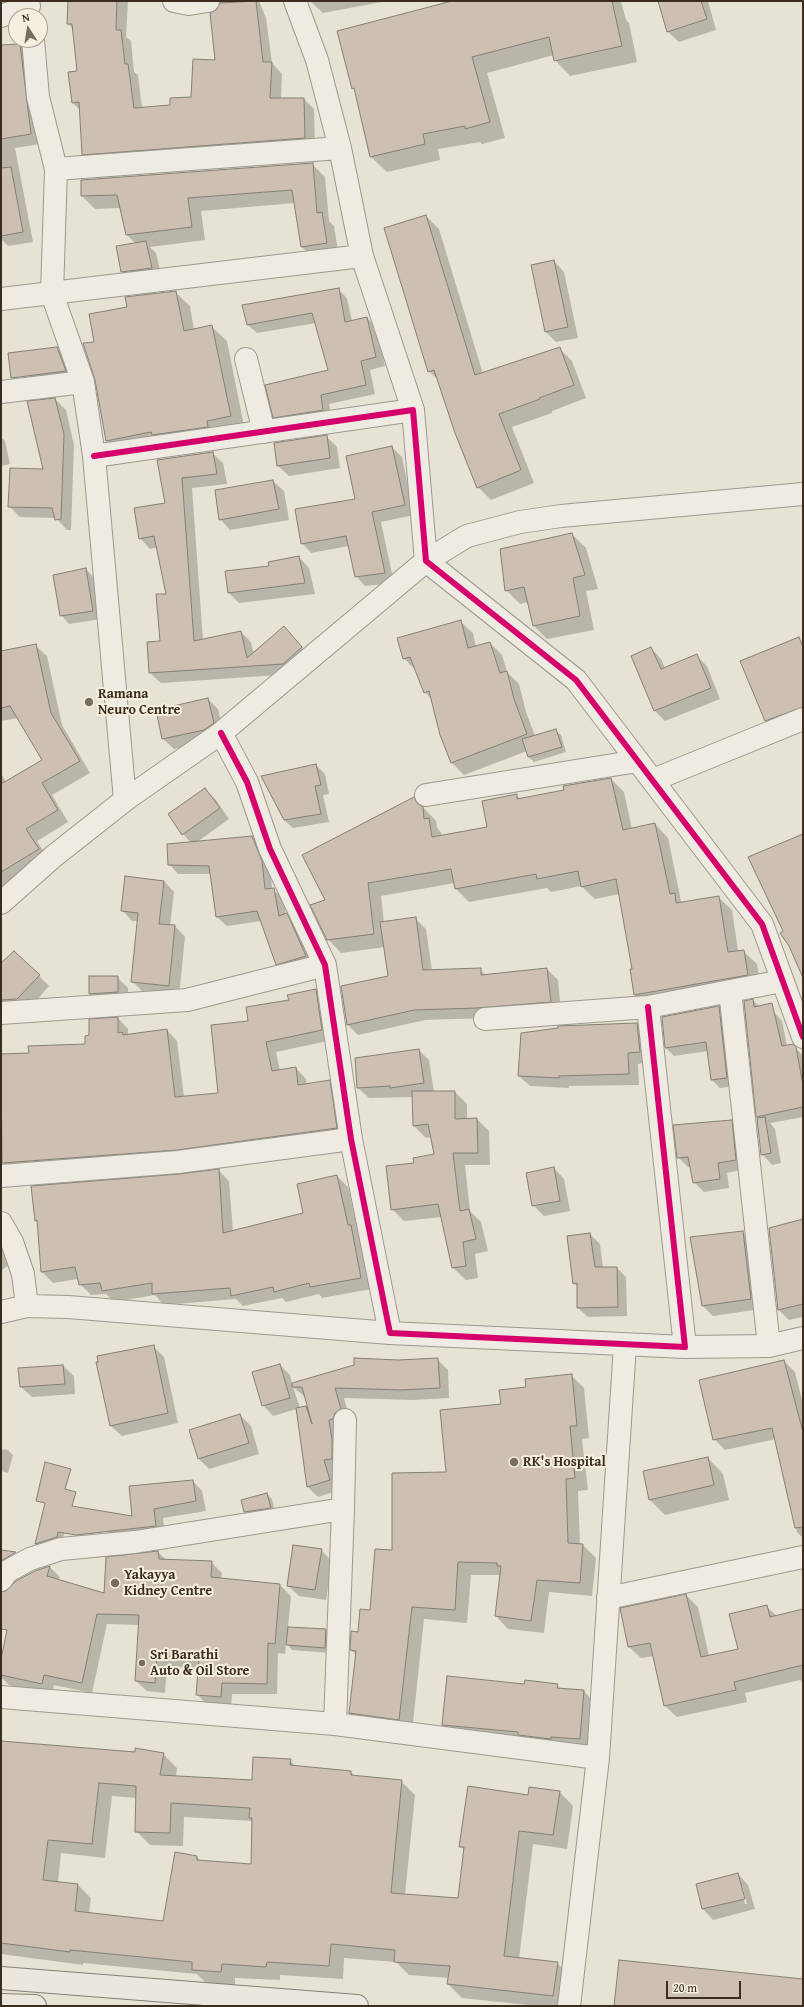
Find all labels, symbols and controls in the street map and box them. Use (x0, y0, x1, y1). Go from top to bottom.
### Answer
north arrow (8, 8, 48, 48)
text: N (20, 9, 31, 26)
place label: Ramana Neuro Centre (98, 686, 180, 718)
marker: Ramana Neuro Centre (83, 696, 95, 708)
place label: RK's Hospital (523, 1454, 606, 1470)
marker: RK's Hospital (508, 1456, 520, 1468)
place label: Yakayya Kidney Centre (124, 1567, 212, 1600)
marker: Yakayya Kidney Centre (109, 1577, 121, 1589)
place label: Sri Barathi Auto & Oil Store (150, 1647, 249, 1680)
marker: Sri Barathi Auto & Oil Store (137, 1658, 147, 1668)
scale bar (668, 1973, 743, 1999)
text: 20 m (673, 1979, 697, 1996)

